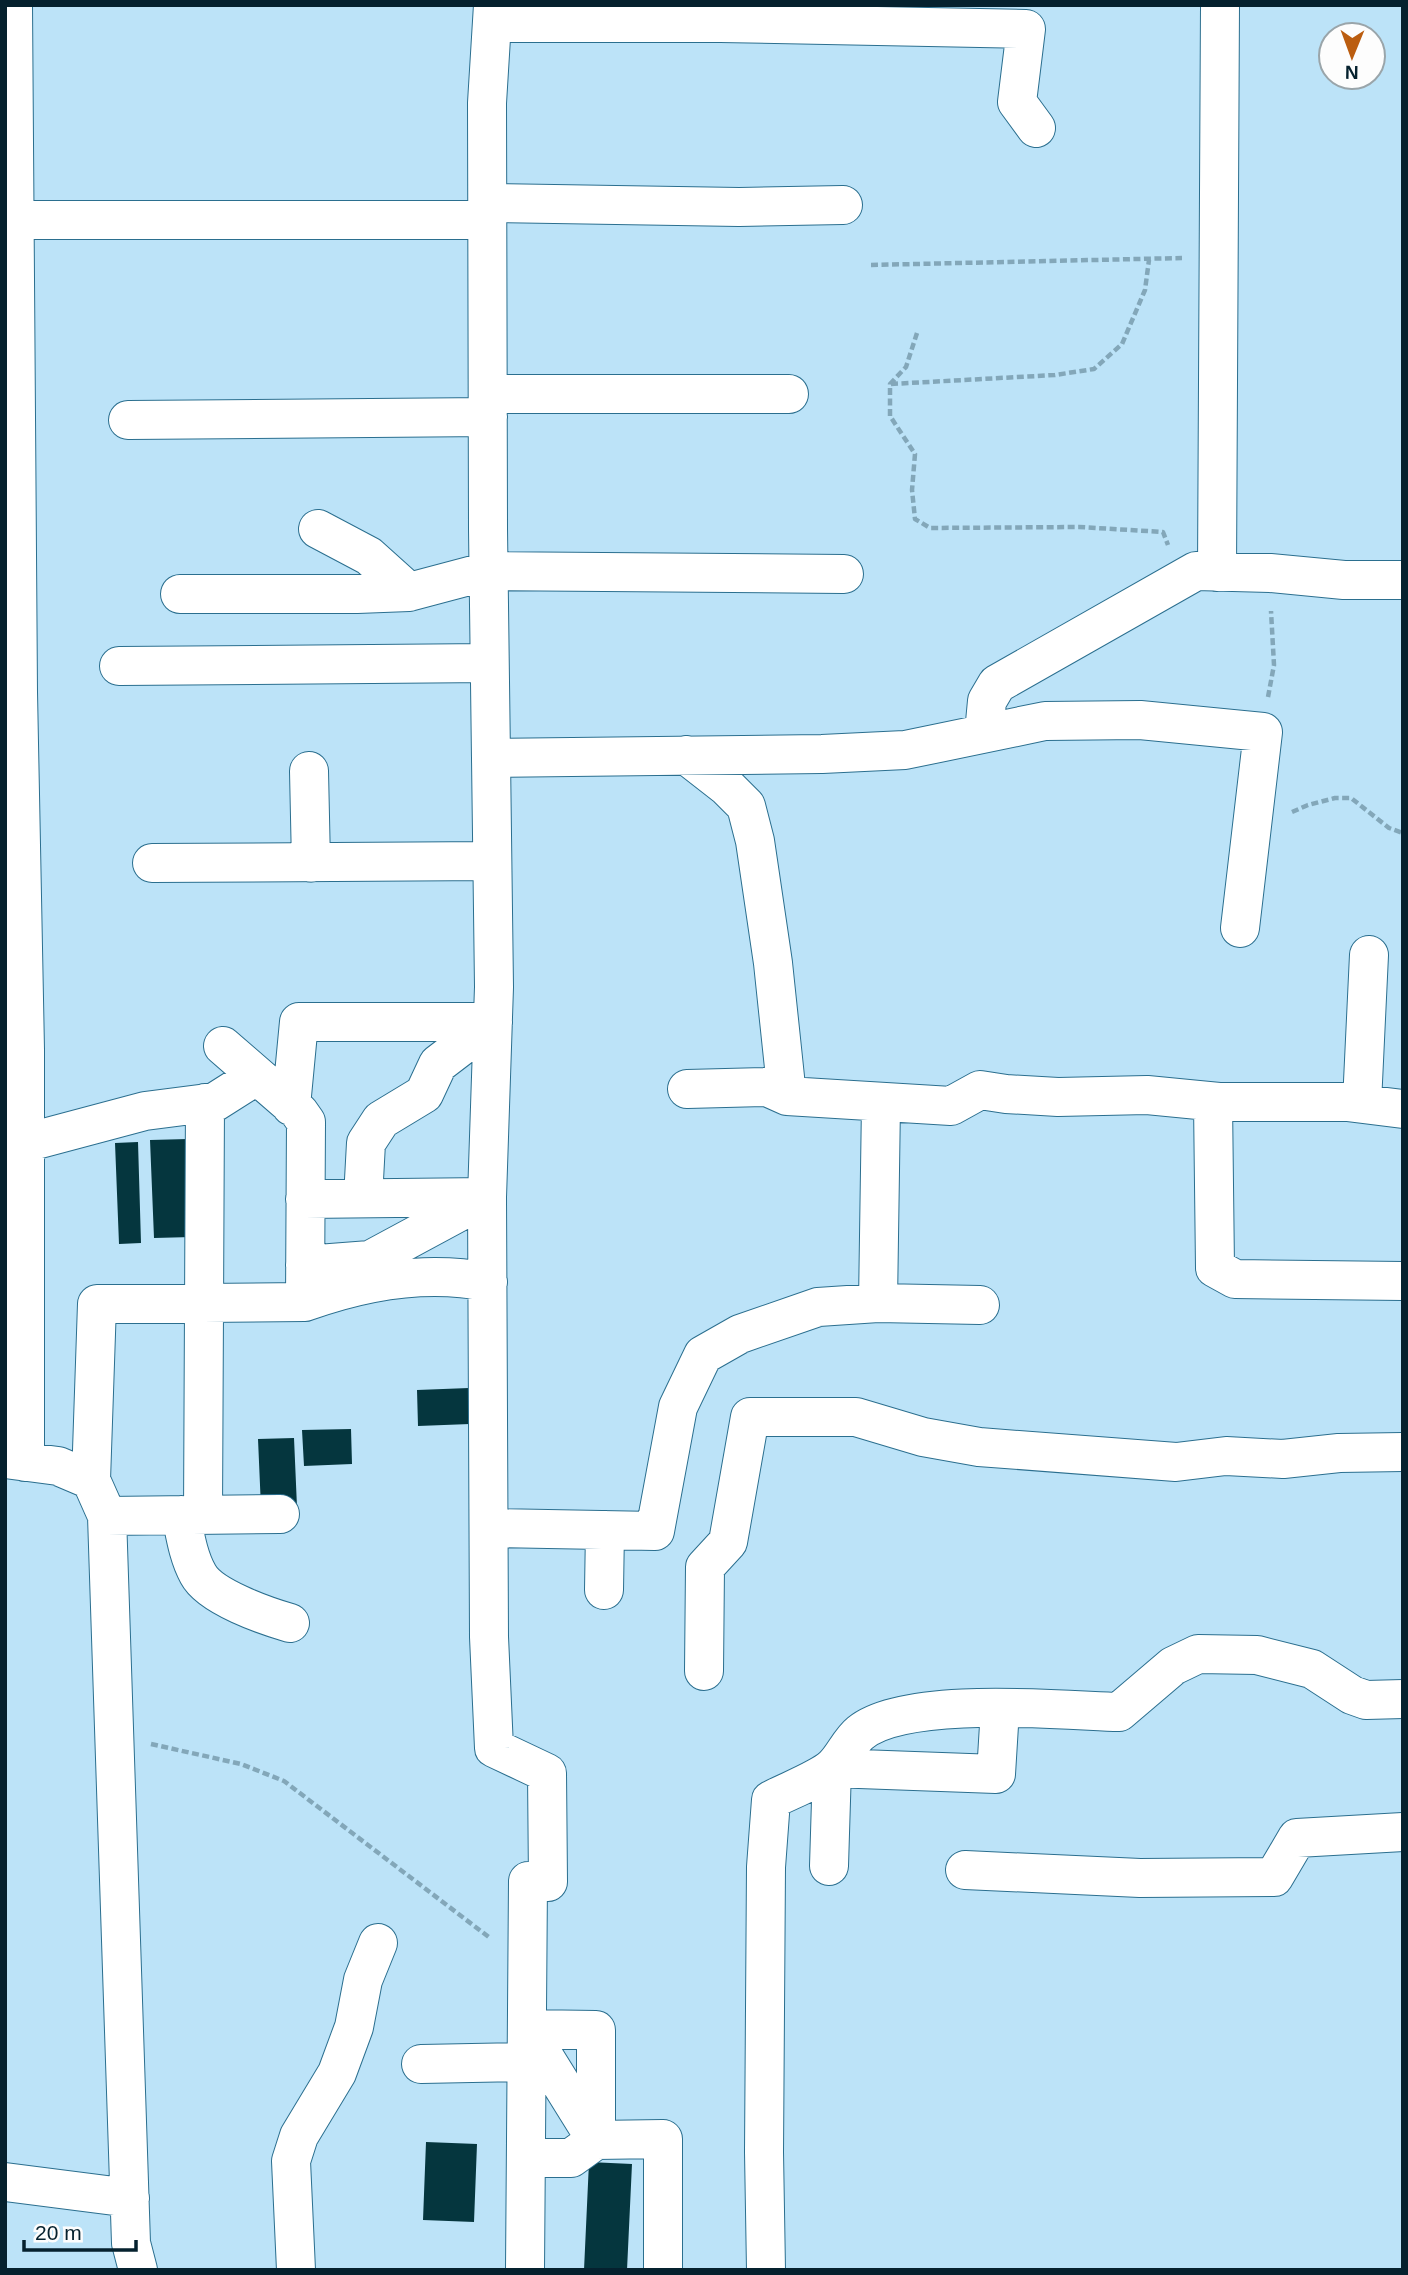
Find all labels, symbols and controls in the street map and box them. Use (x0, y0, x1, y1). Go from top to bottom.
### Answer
north arrow (1317, 21, 1387, 91)
text: N (1345, 62, 1359, 83)
scale bar (24, 2208, 136, 2252)
text: 20 m (35, 2221, 82, 2244)

